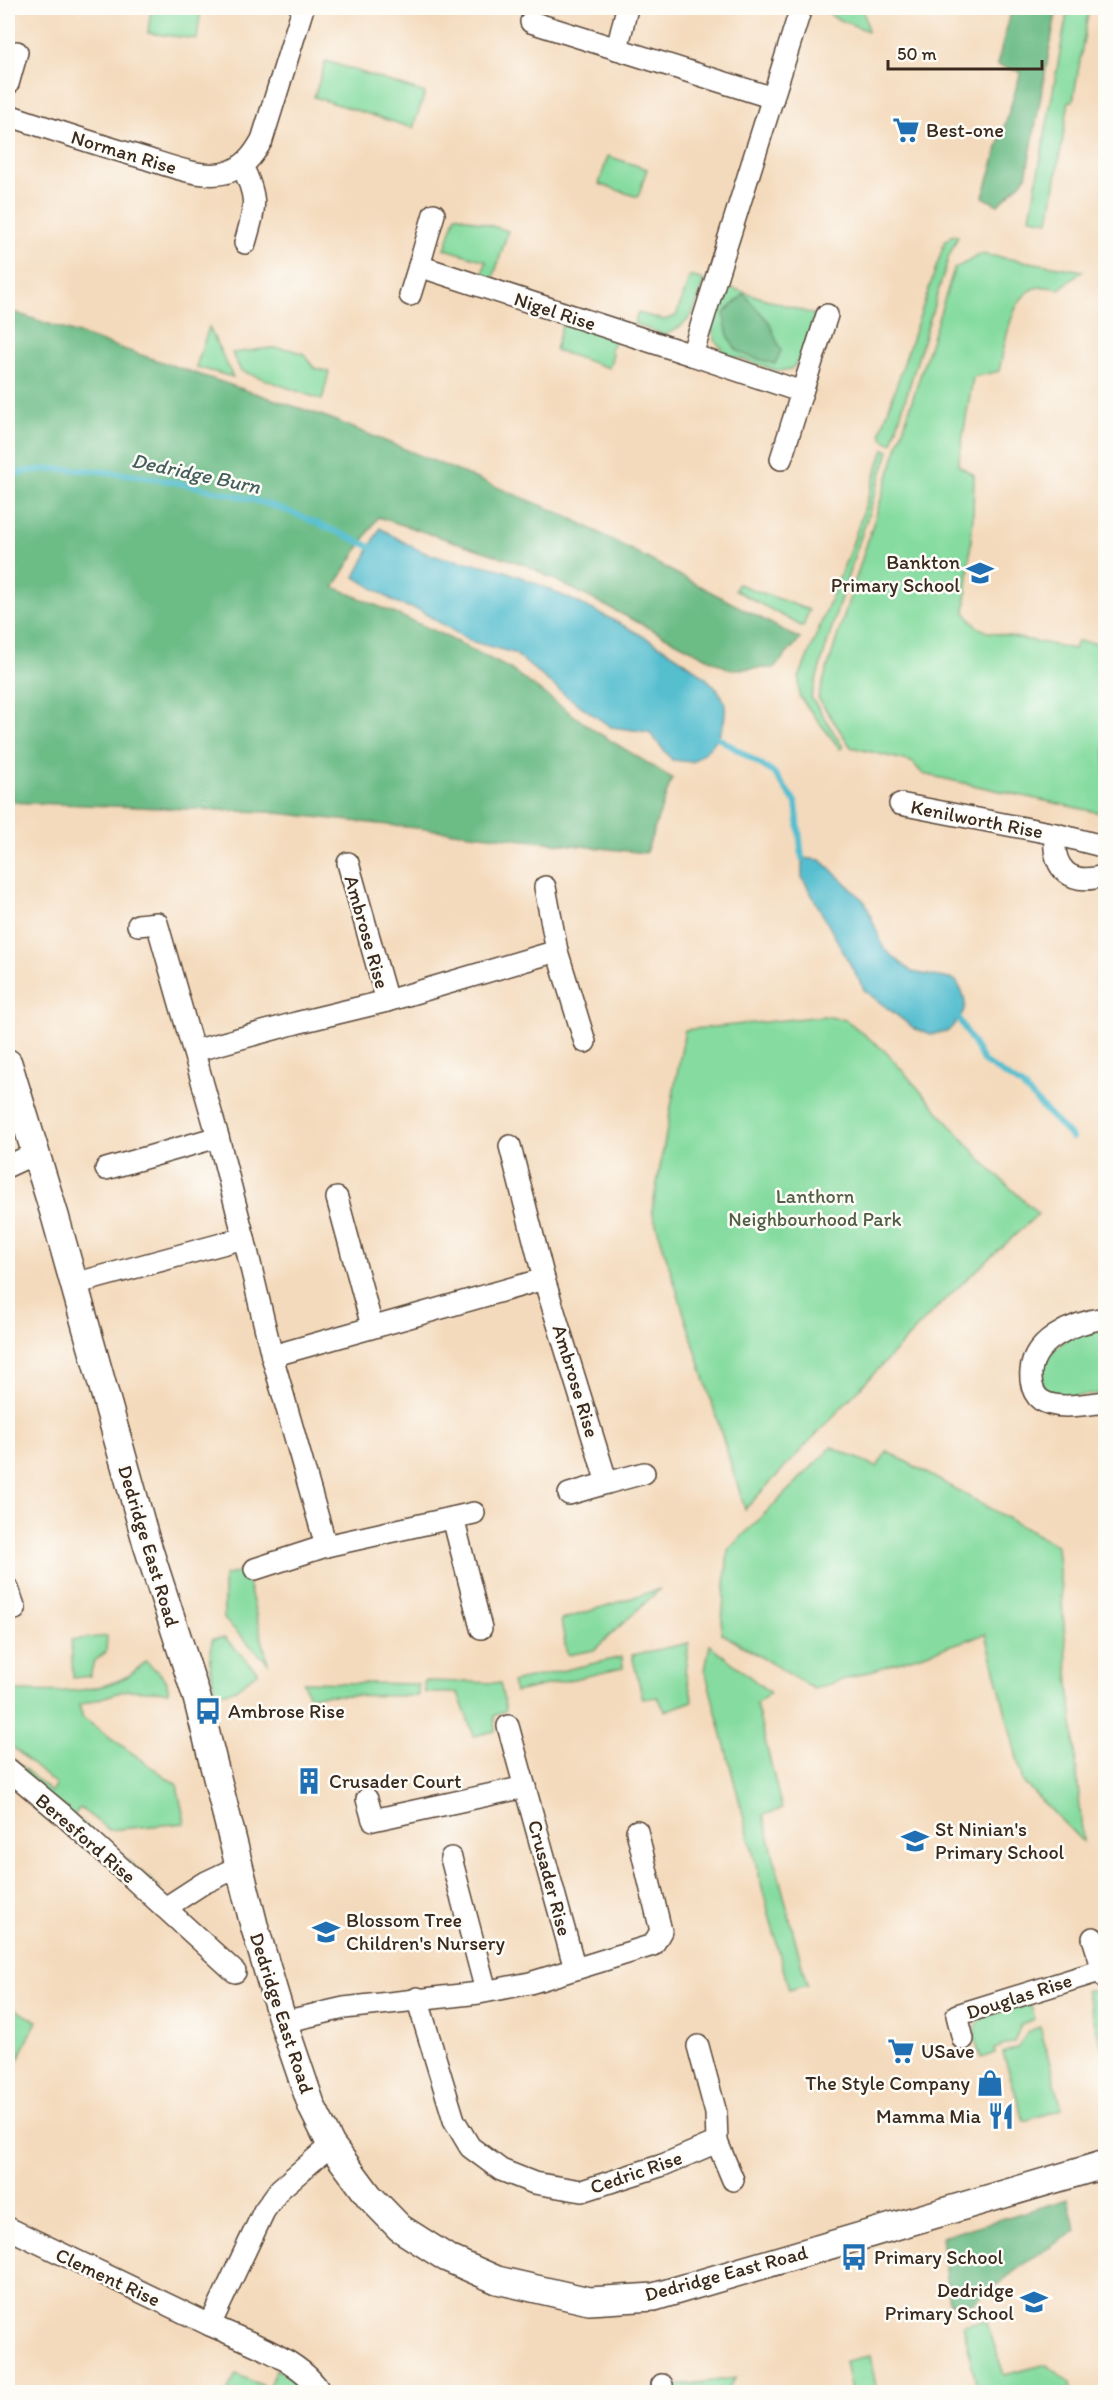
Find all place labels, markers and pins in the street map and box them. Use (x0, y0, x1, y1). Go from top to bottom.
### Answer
supermarket icon: Best-one (891, 115, 921, 145)
place label: Best-one (926, 118, 1004, 142)
place label: Bankton Primary School (831, 550, 960, 597)
school or university icon: Bankton Primary School (965, 558, 995, 588)
bus stop icon: Ambrose Rise (193, 1696, 223, 1726)
place label: Ambrose Rise (228, 1699, 345, 1723)
building icon: Crusader Court (294, 1766, 324, 1796)
place label: Crusader Court (329, 1769, 461, 1793)
place label: St Ninian's Primary School (935, 1817, 1065, 1864)
school or university icon: St Ninian's Primary School (900, 1826, 930, 1856)
place label: Blossom Tree Children's Nursery (346, 1908, 506, 1955)
school or university icon: Blossom Tree Children's Nursery (311, 1917, 341, 1947)
supermarket icon: USave (886, 2036, 916, 2066)
place label: USave (921, 2039, 975, 2063)
shop icon: The Style Company (975, 2068, 1005, 2098)
place label: The Style Company (805, 2071, 971, 2095)
restaurant icon: Mamma Mia (986, 2101, 1016, 2131)
place label: Mamma Mia (876, 2104, 982, 2128)
bus stop icon: Primary School (839, 2242, 869, 2272)
place label: Primary School (874, 2245, 1004, 2269)
place label: Dedridge Primary School (885, 2278, 1014, 2325)
school or university icon: Dedridge Primary School (1019, 2287, 1049, 2317)

